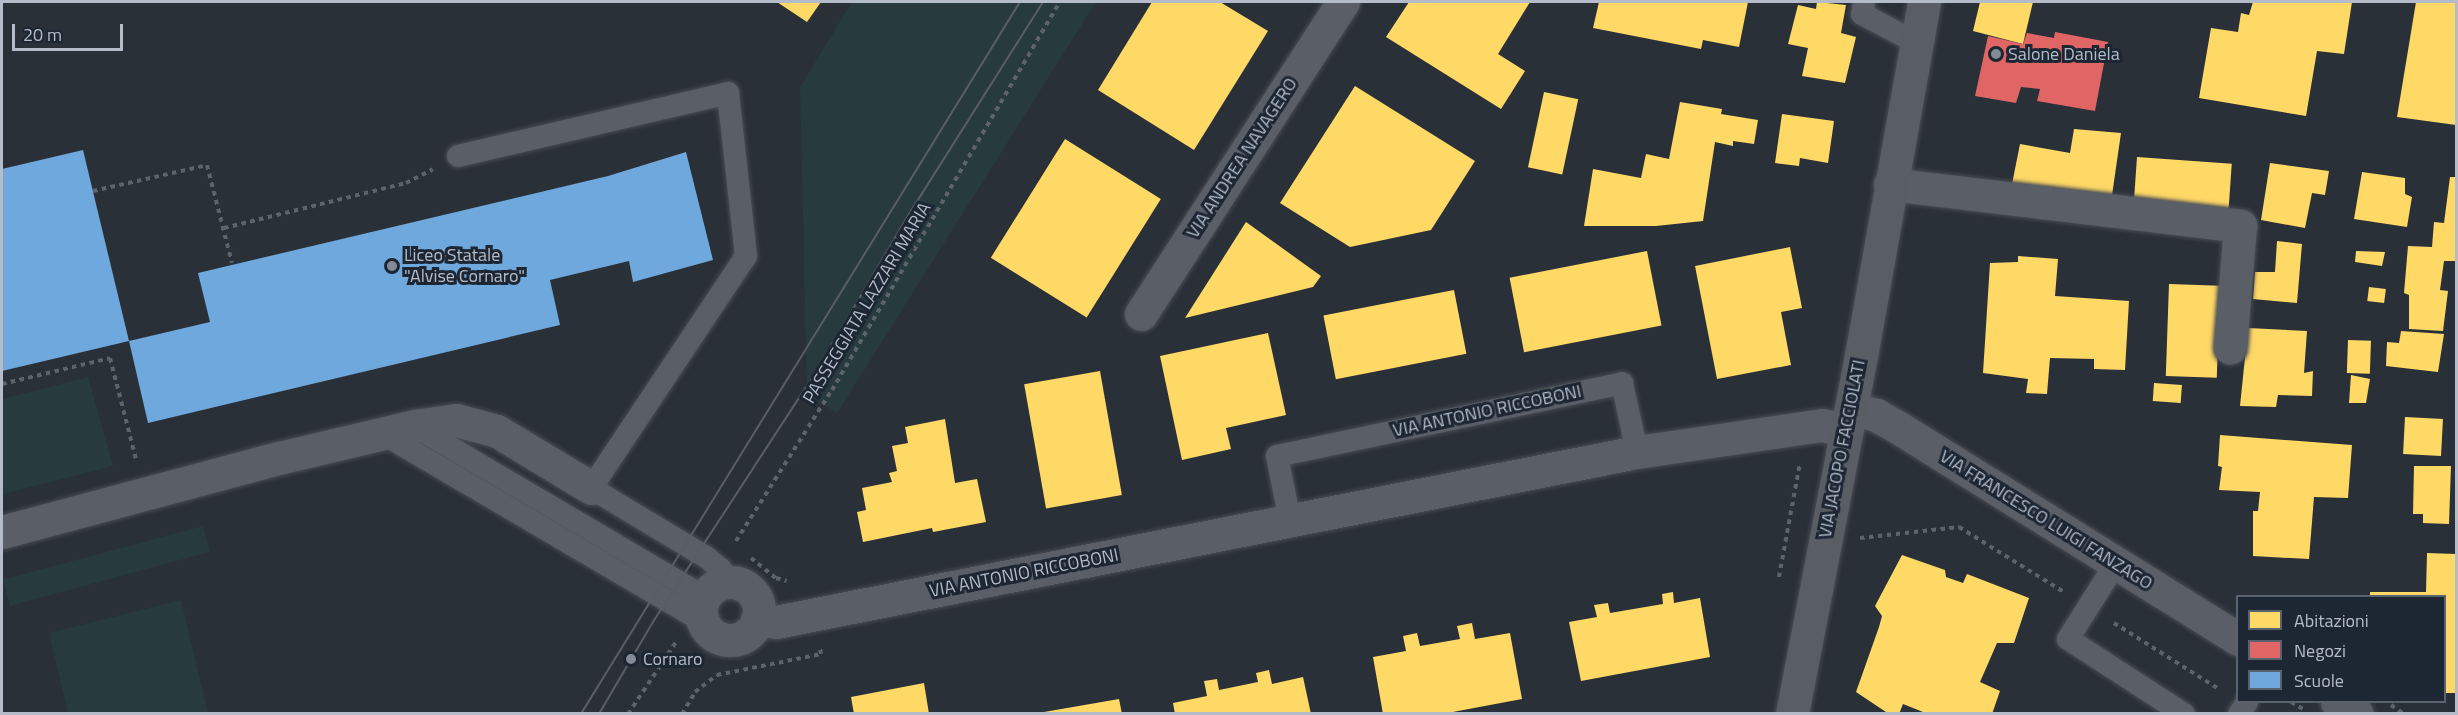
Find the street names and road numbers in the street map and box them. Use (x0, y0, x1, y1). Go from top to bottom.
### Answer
street label: VIA ANDREA NAVAGERO (1182, 74, 1302, 242)
street label: PASSEGGIATA LAZZARI MARIA (798, 199, 936, 407)
street label: VIA JACOPO FACCIOLATI (1814, 358, 1870, 540)
street label: VIA ANTONIO RICCOBONI (1391, 380, 1583, 442)
street label: VIA FRANCESCO LUIGI FANZAGO (1936, 446, 2156, 594)
street label: VIA ANTONIO RICCOBONI (928, 544, 1120, 602)

